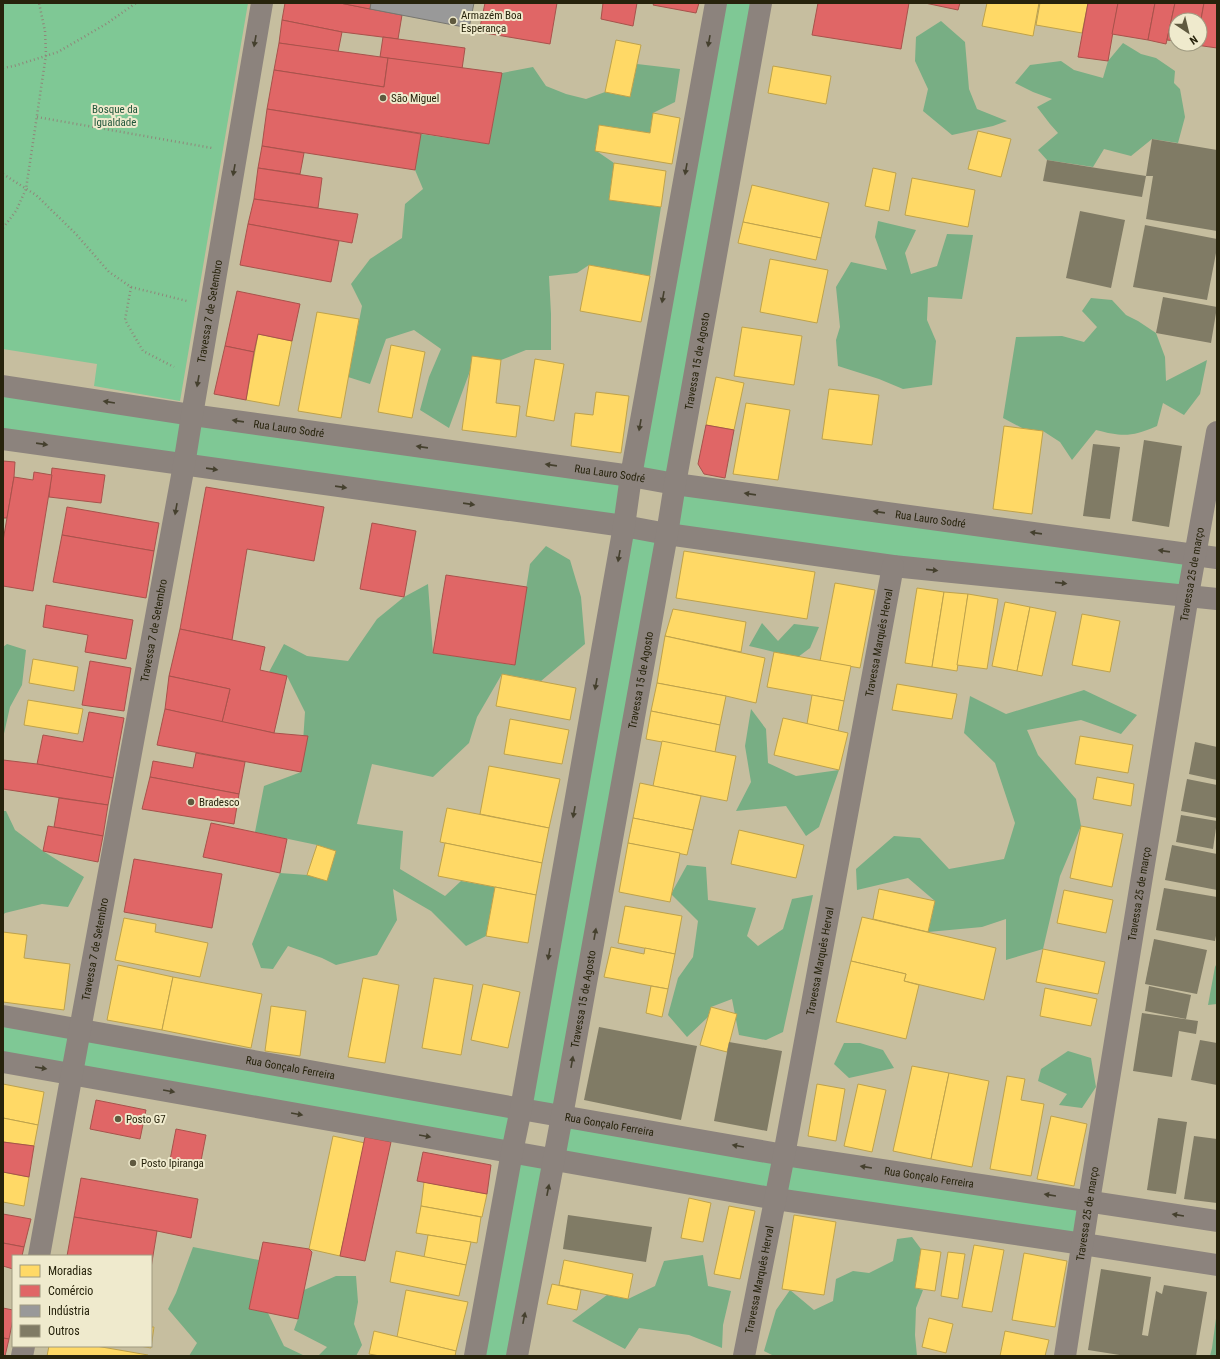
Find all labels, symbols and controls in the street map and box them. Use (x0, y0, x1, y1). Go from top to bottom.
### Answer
place label: Armazém Boa Esperança (461, 9, 522, 35)
north arrow (1168, 12, 1208, 52)
marker: Armazém Boa Esperança (448, 16, 458, 26)
text: N (1187, 33, 1200, 47)
one-way arrow (252, 35, 258, 48)
one-way arrow (706, 35, 712, 48)
place label: São Miguel (391, 92, 439, 105)
marker: São Miguel (378, 93, 388, 103)
park label: Bosque da Igualdade (92, 103, 138, 129)
one-way arrow (683, 163, 689, 175)
one-way arrow (231, 164, 237, 176)
street label: Travessa 7 de Setembro (195, 258, 225, 364)
one-way arrow (660, 291, 666, 303)
street label: Travessa 15 de Agosto (682, 311, 713, 411)
one-way arrow (194, 374, 200, 387)
one-way arrow (103, 399, 116, 405)
one-way arrow (232, 418, 244, 424)
street label: Rua Lauro Sodré (253, 418, 325, 440)
one-way arrow (637, 419, 643, 431)
one-way arrow (36, 441, 48, 447)
one-way arrow (416, 444, 428, 450)
one-way arrow (545, 462, 557, 468)
street label: Rua Lauro Sodré (574, 462, 646, 485)
one-way arrow (206, 466, 218, 472)
one-way arrow (335, 484, 347, 490)
one-way arrow (744, 491, 756, 497)
one-way arrow (463, 501, 475, 507)
one-way arrow (173, 503, 179, 515)
street label: Rua Lauro Sodré (894, 508, 967, 531)
one-way arrow (873, 509, 885, 515)
street label: Travessa 25 de março (1178, 526, 1207, 622)
one-way arrow (1030, 530, 1042, 536)
one-way arrow (1158, 548, 1171, 554)
one-way arrow (615, 550, 621, 562)
one-way arrow (926, 567, 938, 573)
street label: Travessa 7 de Setembro (138, 578, 170, 683)
one-way arrow (1055, 579, 1067, 586)
street label: Travessa Marquês Herval (863, 588, 896, 698)
street label: Travessa 15 de Agosto (626, 630, 656, 730)
one-way arrow (593, 678, 599, 690)
place label: Bradesco (199, 796, 240, 809)
marker: Bradesco (186, 797, 196, 807)
one-way arrow (570, 806, 576, 818)
street label: Travessa 25 de março (1126, 845, 1154, 942)
street label: Travessa 7 de Setembro (79, 896, 111, 1002)
street label: Travessa Marquês Herval (804, 906, 837, 1016)
one-way arrow (592, 928, 598, 940)
one-way arrow (545, 948, 551, 960)
street label: Travessa 15 de Agosto (568, 949, 599, 1049)
street label: Rua Gonçalo Ferreira (245, 1054, 336, 1082)
one-way arrow (569, 1056, 575, 1068)
one-way arrow (35, 1065, 48, 1071)
one-way arrow (163, 1088, 176, 1094)
one-way arrow (291, 1111, 304, 1117)
street label: Rua Gonçalo Ferreira (564, 1111, 655, 1139)
place label: Posto G7 (126, 1113, 166, 1126)
marker: Posto G7 (113, 1114, 123, 1124)
one-way arrow (419, 1134, 432, 1140)
one-way arrow (732, 1143, 744, 1149)
place label: Posto Ipiranga (141, 1157, 204, 1170)
marker: Posto Ipiranga (128, 1158, 138, 1168)
one-way arrow (860, 1164, 872, 1170)
street label: Rua Gonçalo Ferreira (883, 1164, 975, 1191)
street label: Travessa 25 de março (1074, 1165, 1102, 1262)
one-way arrow (545, 1184, 551, 1196)
one-way arrow (1044, 1192, 1056, 1198)
one-way arrow (1172, 1212, 1185, 1218)
street label: Travessa Marquês Herval (743, 1225, 777, 1335)
legend (12, 1255, 152, 1347)
text: Moradias (48, 1264, 92, 1278)
text: Comércio (48, 1284, 93, 1298)
text: Indústria (48, 1304, 90, 1318)
one-way arrow (521, 1312, 527, 1324)
text: Outros (48, 1324, 80, 1338)

